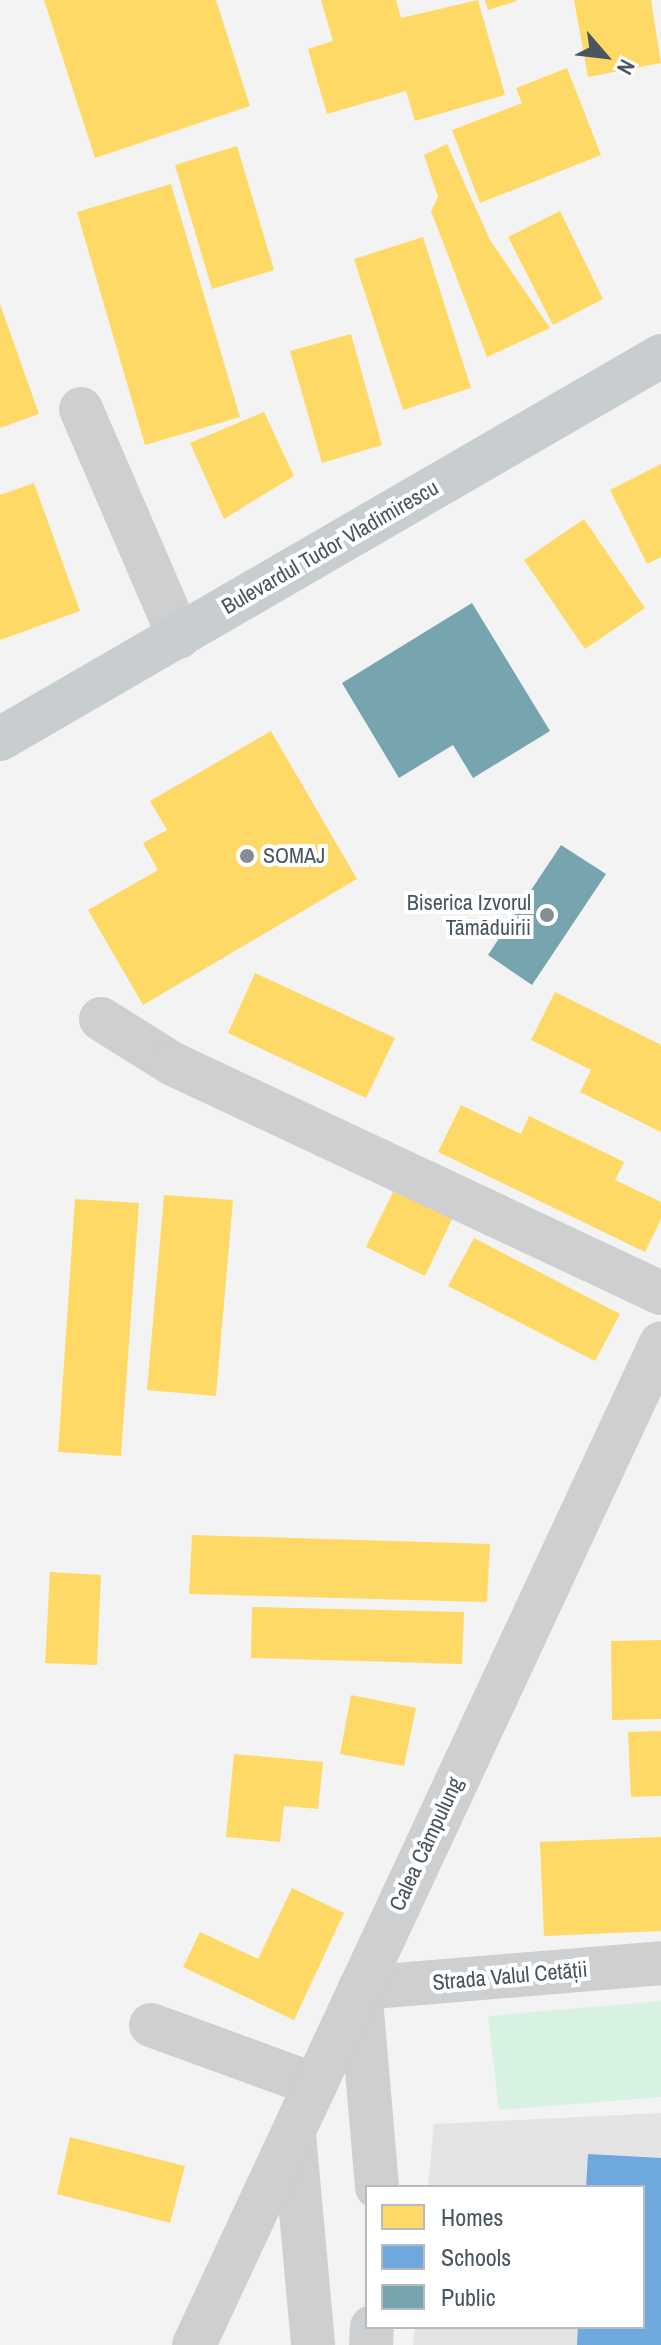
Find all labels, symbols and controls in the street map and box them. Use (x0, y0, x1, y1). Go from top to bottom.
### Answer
north arrow (565, 16, 645, 96)
text: N (610, 54, 642, 80)
street label: Bulevardul Tudor Vladimirescu (217, 474, 443, 620)
place label: SOMAJ (263, 843, 325, 869)
marker: SOMAJ (238, 847, 256, 865)
place label: Biserica Izvorul Tămăduirii (407, 889, 531, 940)
marker: Biserica Izvorul Tămăduirii (538, 906, 556, 924)
street label: Calea Câmpulung (384, 1773, 468, 1915)
street label: Strada Valul Cetății (432, 1956, 588, 1996)
legend (365, 2185, 645, 2329)
text: Homes (441, 2201, 503, 2233)
text: Schools (441, 2241, 511, 2273)
text: Public (441, 2281, 496, 2313)

